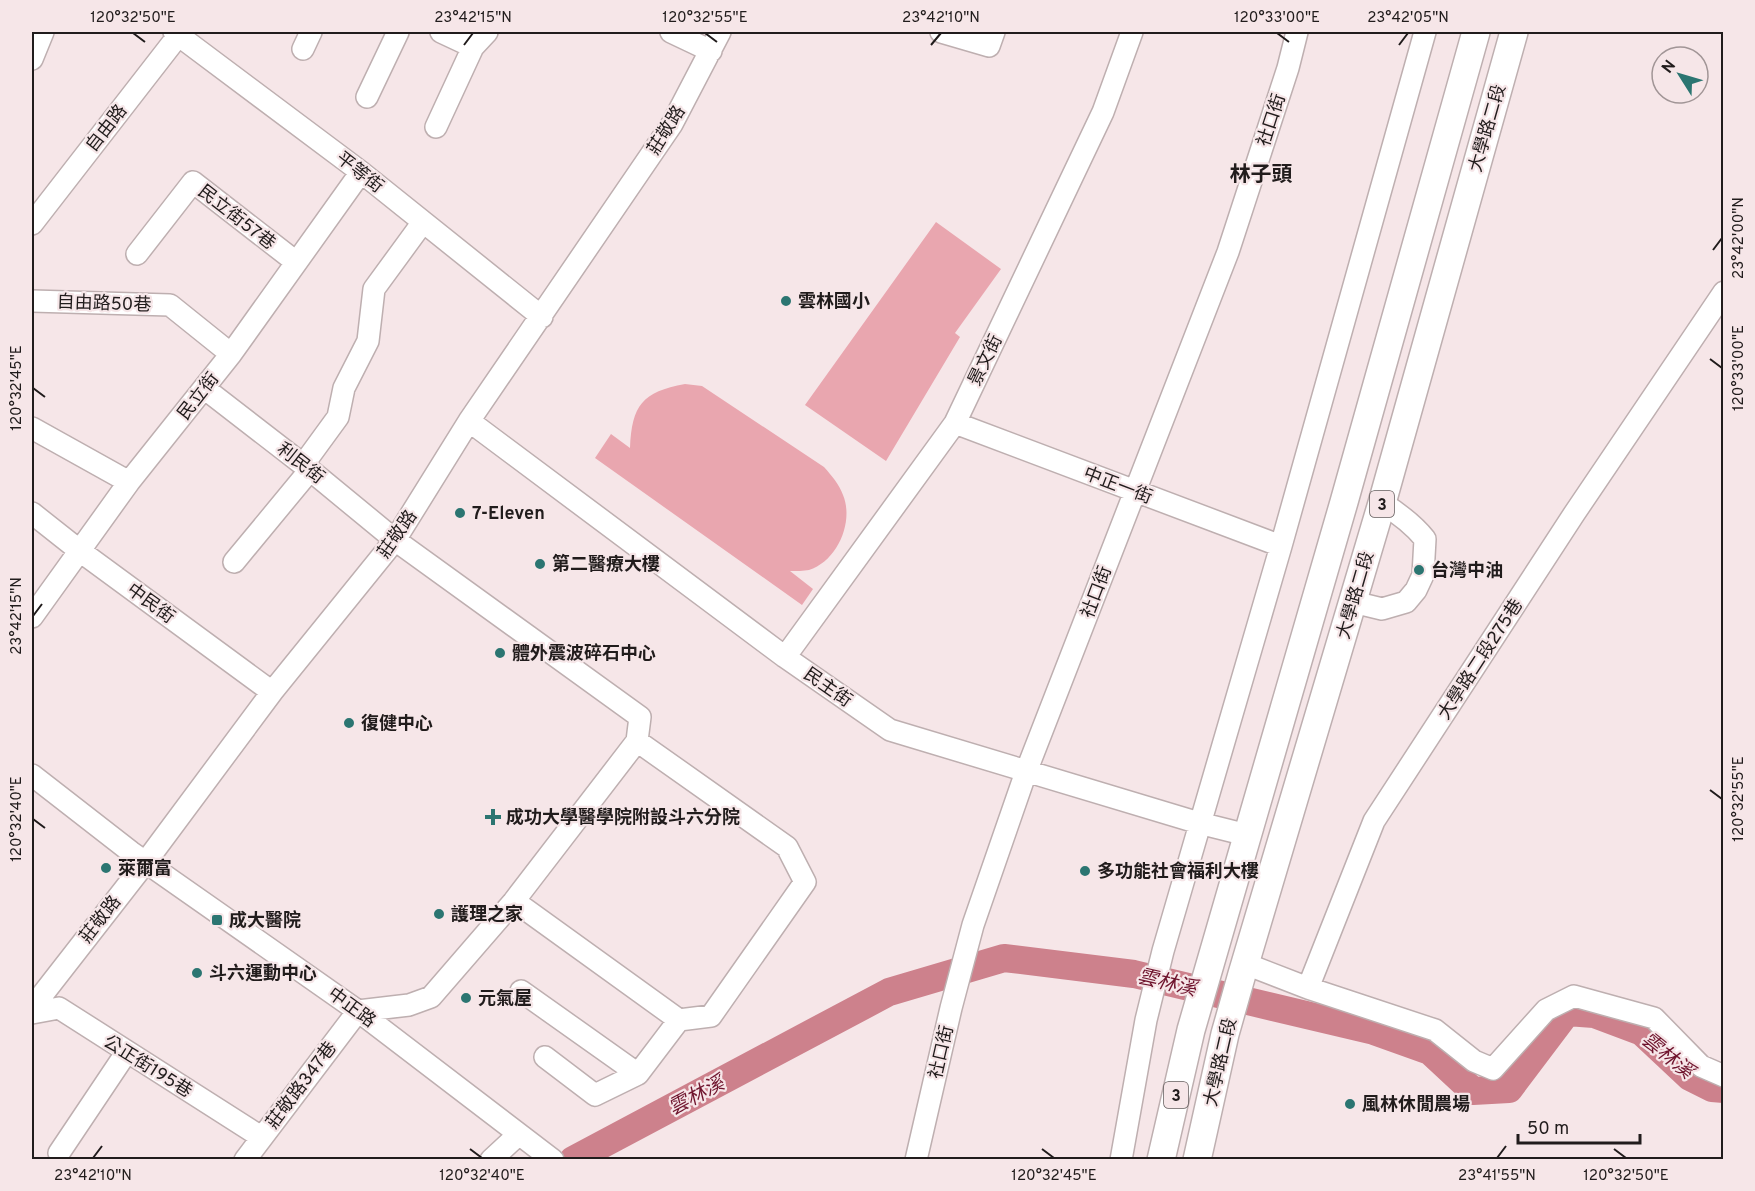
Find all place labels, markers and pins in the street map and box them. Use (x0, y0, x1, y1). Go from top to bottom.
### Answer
place label: 雲林國小 (798, 291, 870, 314)
marker: 雲林國小 (779, 294, 793, 308)
place label: 7-Eleven (472, 503, 545, 526)
marker: 7-Eleven (453, 506, 467, 520)
place label: 第二醫療大樓 (552, 553, 660, 577)
marker: 第二醫療大樓 (533, 557, 547, 571)
place label: 台灣中油 (1431, 560, 1503, 583)
marker: 台灣中油 (1412, 563, 1426, 577)
place label: 體外震波碎石中心 (512, 643, 656, 666)
marker: 體外震波碎石中心 (493, 646, 507, 660)
place label: 復健中心 (361, 713, 433, 736)
marker: 復健中心 (342, 716, 356, 730)
place label: 成功大學醫學院附設斗六分院 (506, 807, 740, 830)
marker: 成功大學醫學院附設斗六分院 (484, 808, 502, 826)
place label: 萊爾富 (118, 858, 172, 881)
marker: 萊爾富 (99, 861, 113, 875)
place label: 多功能社會福利大樓 (1097, 861, 1259, 884)
marker: 多功能社會福利大樓 (1078, 864, 1092, 878)
place label: 護理之家 (451, 904, 523, 927)
marker: 護理之家 (432, 907, 446, 921)
place label: 成大醫院 (229, 910, 301, 933)
marker: 成大醫院 (210, 913, 224, 927)
place label: 斗六運動中心 (209, 963, 317, 986)
marker: 斗六運動中心 (190, 966, 204, 980)
place label: 元氣屋 (478, 988, 532, 1011)
marker: 元氣屋 (459, 991, 473, 1005)
place label: 風林休閒農場 (1362, 1094, 1470, 1117)
marker: 風林休閒農場 (1343, 1097, 1357, 1111)

